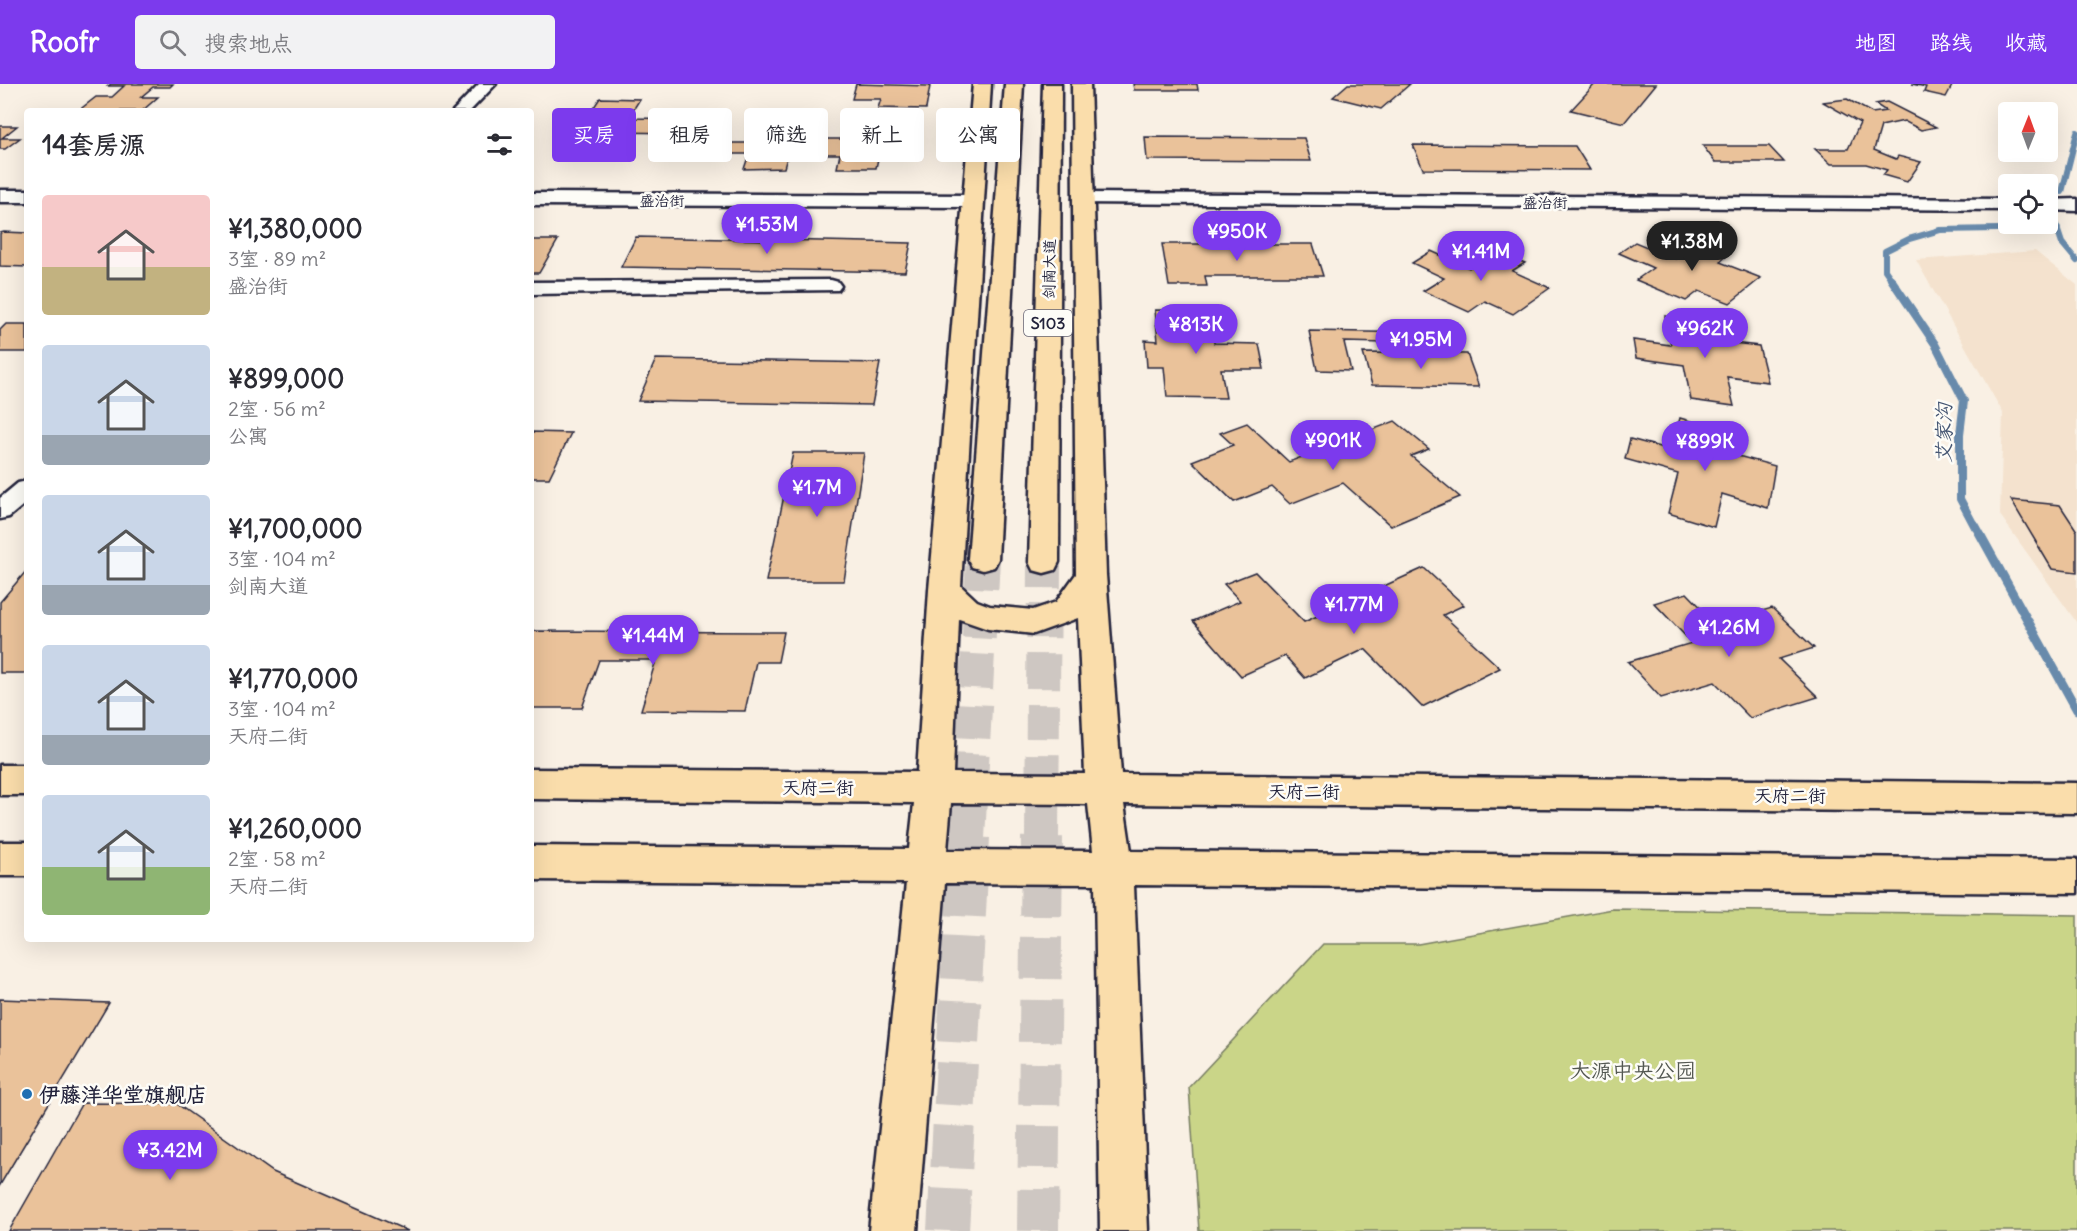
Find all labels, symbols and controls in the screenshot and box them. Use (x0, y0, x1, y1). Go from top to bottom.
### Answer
search box (135, 15, 555, 69)
text: Roofr (30, 24, 99, 60)
icon: search (156, 26, 189, 59)
text: 搜索地点 (204, 29, 292, 57)
text: 地图 (1855, 29, 1897, 56)
text: 路线 (1930, 29, 1972, 56)
text: 收藏 (2005, 29, 2047, 56)
north arrow (1998, 102, 2058, 162)
map controls (1998, 102, 2058, 234)
chip: 买房 (552, 108, 636, 162)
chip: 租房 (648, 108, 732, 162)
chip: 筛选 (744, 108, 828, 162)
chip: 新上 (840, 108, 924, 162)
chip: 公寓 (936, 108, 1020, 162)
text: 14套房源 (42, 128, 145, 161)
icon: filters (483, 128, 516, 161)
button: locate (1998, 174, 2058, 234)
street label: 盛治街 (639, 191, 685, 210)
street label: 盛治街 (1522, 193, 1568, 212)
pin: ¥1.53M (718, 204, 816, 255)
text: ¥1.53M (736, 211, 798, 236)
pin: ¥950K (1195, 211, 1279, 262)
text: ¥1,380,000 (228, 212, 363, 245)
text: ¥950K (1207, 218, 1267, 243)
icon: home (90, 219, 162, 291)
pin: ¥1.38M (1643, 221, 1741, 272)
text: ¥1.38M (1661, 228, 1723, 253)
pin: ¥1.41M (1432, 231, 1530, 282)
text: ¥1.41M (1452, 238, 1510, 263)
street label: 剑南大道 (1039, 239, 1059, 299)
text: 3室 · 89 m² (228, 246, 326, 271)
text: 盛治街 (228, 273, 288, 298)
pin: ¥813K (1154, 304, 1238, 355)
pin: ¥962K (1663, 308, 1747, 359)
road number: S103 (1024, 310, 1072, 336)
text: ¥813K (1169, 311, 1223, 336)
text: ¥962K (1676, 315, 1734, 340)
pin: ¥1.95M (1372, 319, 1470, 370)
text: ¥1.95M (1389, 326, 1453, 351)
text: ¥899,000 (228, 362, 344, 395)
icon: home (90, 369, 162, 441)
text: 2室 · 56 m² (228, 396, 326, 421)
water label: 艾家沟 (1931, 401, 1956, 463)
pin: ¥901K (1291, 420, 1375, 471)
pin: ¥899K (1663, 421, 1747, 472)
text: 公寓 (228, 423, 268, 448)
text: ¥901K (1305, 427, 1361, 452)
text: ¥899K (1676, 428, 1734, 453)
pin: ¥1.7M (775, 467, 859, 518)
text: ¥1.7M (792, 474, 842, 499)
text: ¥1,700,000 (228, 512, 363, 545)
icon: home (90, 519, 162, 591)
text: 3室 · 104 m² (228, 546, 336, 571)
text: 剑南大道 (228, 573, 308, 598)
pin: ¥1.77M (1305, 584, 1403, 635)
text: ¥1.77M (1324, 591, 1384, 616)
pin: ¥1.26M (1680, 607, 1778, 658)
text: ¥1.26M (1698, 614, 1760, 639)
pin: ¥1.44M (604, 615, 702, 666)
text: ¥1.44M (622, 622, 684, 647)
text: ¥1,770,000 (228, 662, 358, 695)
icon: home (90, 669, 162, 741)
text: 3室 · 104 m² (228, 696, 336, 721)
text: 天府二街 (228, 723, 308, 748)
street label: 天府二街 (782, 776, 854, 799)
street label: 天府二街 (1268, 780, 1340, 803)
street label: 天府二街 (1754, 784, 1826, 807)
text: ¥1,260,000 (228, 812, 362, 845)
icon: home (90, 819, 162, 891)
text: 2室 · 58 m² (228, 846, 326, 871)
text: 天府二街 (228, 873, 308, 898)
park label: 大源中央公园 (1570, 1057, 1696, 1084)
place label: 伊藤洋华堂旗舰店 (39, 1081, 207, 1108)
marker: 伊藤洋华堂旗舰店 (20, 1087, 34, 1101)
pin: ¥3.42M (121, 1130, 219, 1181)
text: ¥3.42M (137, 1137, 203, 1162)

